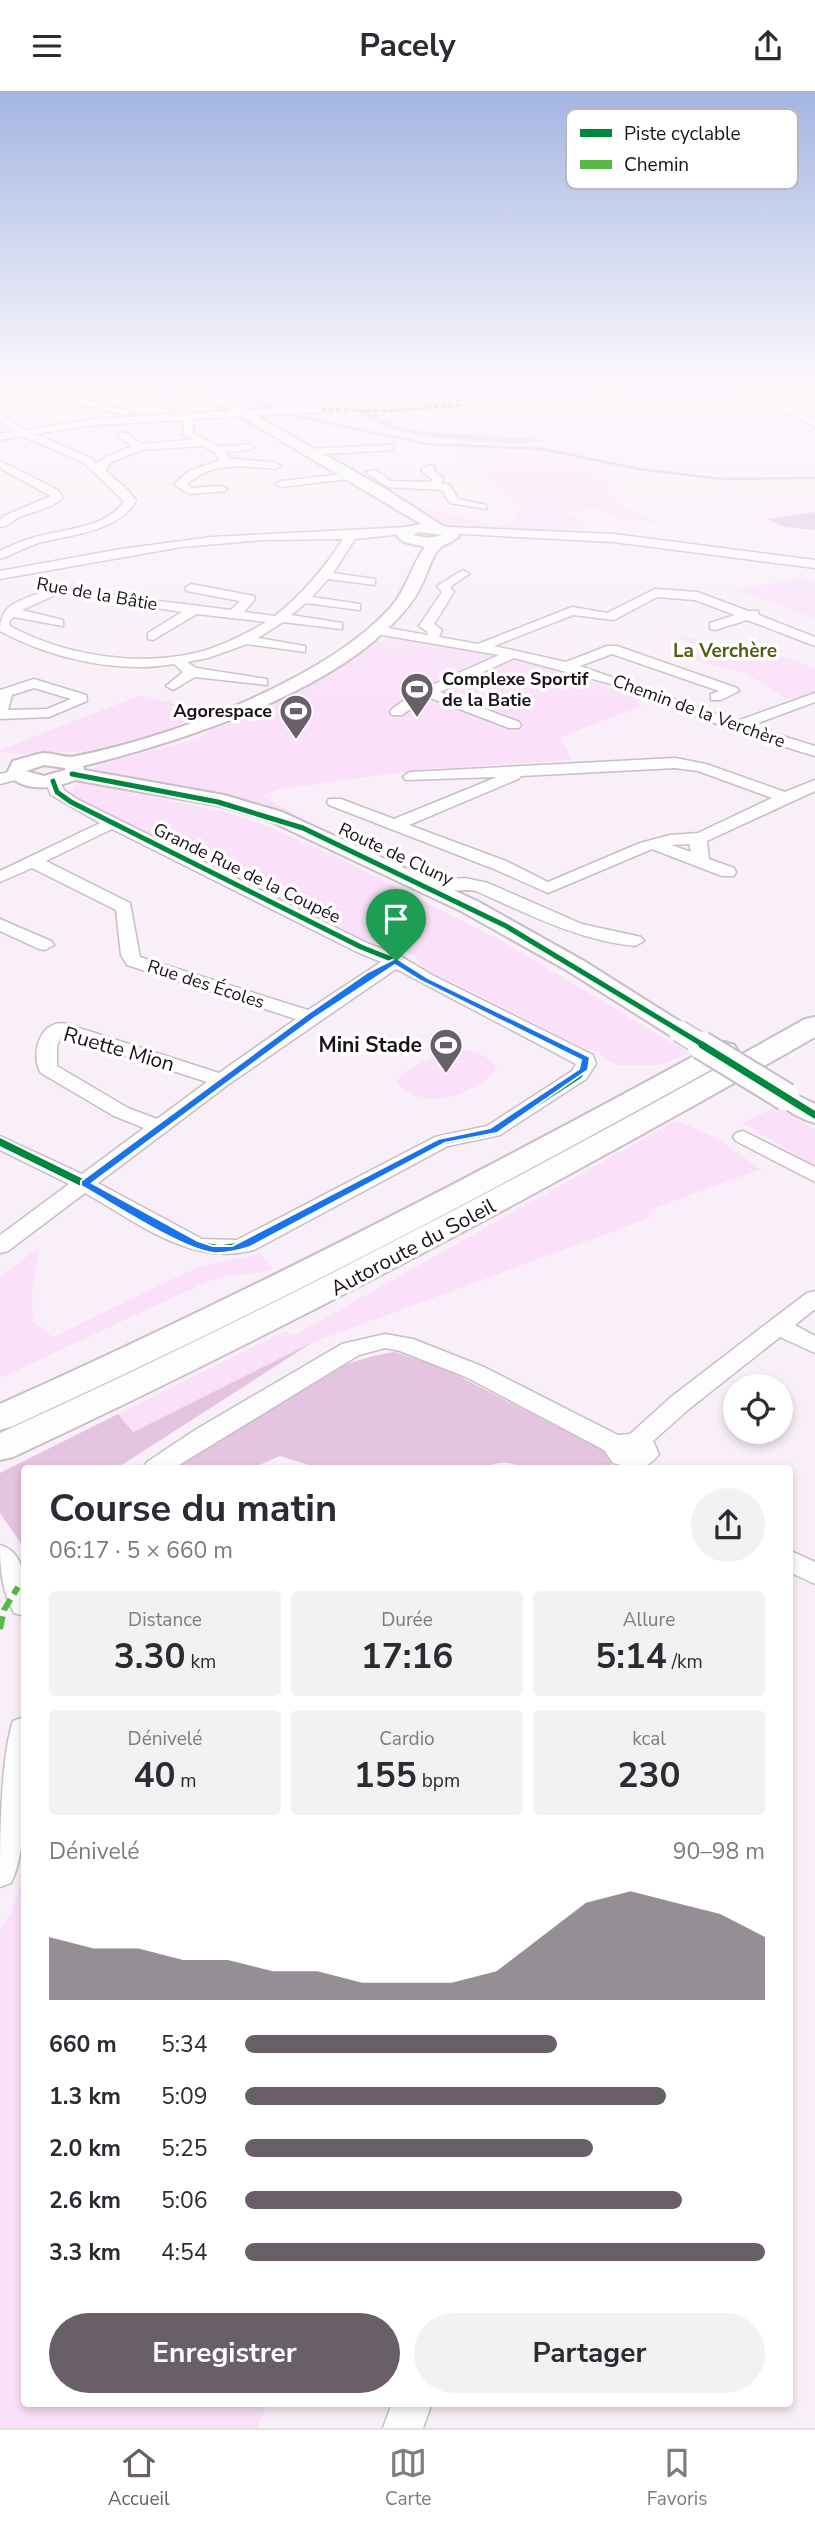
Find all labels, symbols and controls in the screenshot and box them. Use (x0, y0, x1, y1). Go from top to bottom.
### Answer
text: Pacely (359, 24, 456, 67)
icon: menu (28, 27, 66, 65)
icon: share (749, 27, 787, 65)
legend (566, 109, 798, 189)
text: Piste cyclable (624, 121, 741, 147)
text: Chemin (624, 152, 689, 178)
street label: Rue de la Bâtie (35, 572, 159, 616)
district label: La Verchère (673, 638, 777, 664)
place label: Complexe Sportif de la Batie (442, 667, 589, 712)
street label: Chemin de la Verchère (609, 669, 789, 753)
sports icon: Complexe Sportif de la Batie (398, 670, 436, 719)
sports icon: Agorespace (277, 692, 315, 741)
place label: Agorespace (173, 699, 272, 723)
street label: Grande Rue de la Coupée (149, 817, 345, 929)
street label: Route de Cluny (335, 817, 458, 891)
pin (366, 889, 426, 961)
icon: arrive (377, 900, 415, 938)
street label: Rue des Écoles (144, 954, 268, 1014)
street label: Ruette Mion (60, 1020, 178, 1078)
sports icon: Mini Stade (427, 1026, 465, 1075)
place label: Mini Stade (318, 1031, 422, 1059)
street label: Autoroute du Soleil (326, 1191, 501, 1302)
map controls (723, 1374, 793, 1444)
button: locate (723, 1374, 793, 1444)
text: Course du matin (49, 1483, 337, 1534)
button: share (691, 1488, 765, 1562)
text: 06:17 · 5 × 660 m (49, 1535, 233, 1566)
text: Distance (128, 1607, 202, 1633)
text: Durée (381, 1607, 433, 1633)
text: Allure (623, 1607, 675, 1633)
text: 3.30 (114, 1633, 186, 1680)
text: 17:16 (361, 1633, 453, 1680)
text: 5:14 (595, 1633, 667, 1680)
text: km (186, 1649, 216, 1675)
text: /km (667, 1649, 703, 1675)
text: Dénivelé (128, 1726, 202, 1752)
text: Cardio (379, 1726, 435, 1752)
text: kcal (632, 1726, 666, 1752)
text: 40 (133, 1752, 175, 1799)
text: 155 (354, 1752, 417, 1799)
text: 230 (617, 1752, 681, 1799)
text: m (175, 1768, 197, 1794)
text: bpm (417, 1768, 460, 1794)
text: Dénivelé (49, 1836, 140, 1867)
text: 90–98 m (673, 1836, 765, 1867)
text: 660 m (49, 2029, 117, 2060)
text: 5:34 (161, 2029, 208, 2060)
text: 1.3 km (49, 2081, 121, 2112)
text: 5:09 (161, 2081, 208, 2112)
text: 2.0 km (49, 2133, 121, 2164)
text: 5:25 (161, 2133, 208, 2164)
text: 2.6 km (49, 2185, 121, 2216)
text: 5:06 (161, 2185, 208, 2216)
text: 3.3 km (49, 2237, 121, 2268)
text: 4:54 (161, 2237, 208, 2268)
button: Enregistrer (49, 2313, 400, 2393)
button: Partager (414, 2313, 765, 2393)
tab: Accueil (108, 2444, 170, 2512)
tab: Carte (385, 2444, 431, 2512)
tab: Favoris (647, 2444, 707, 2512)

